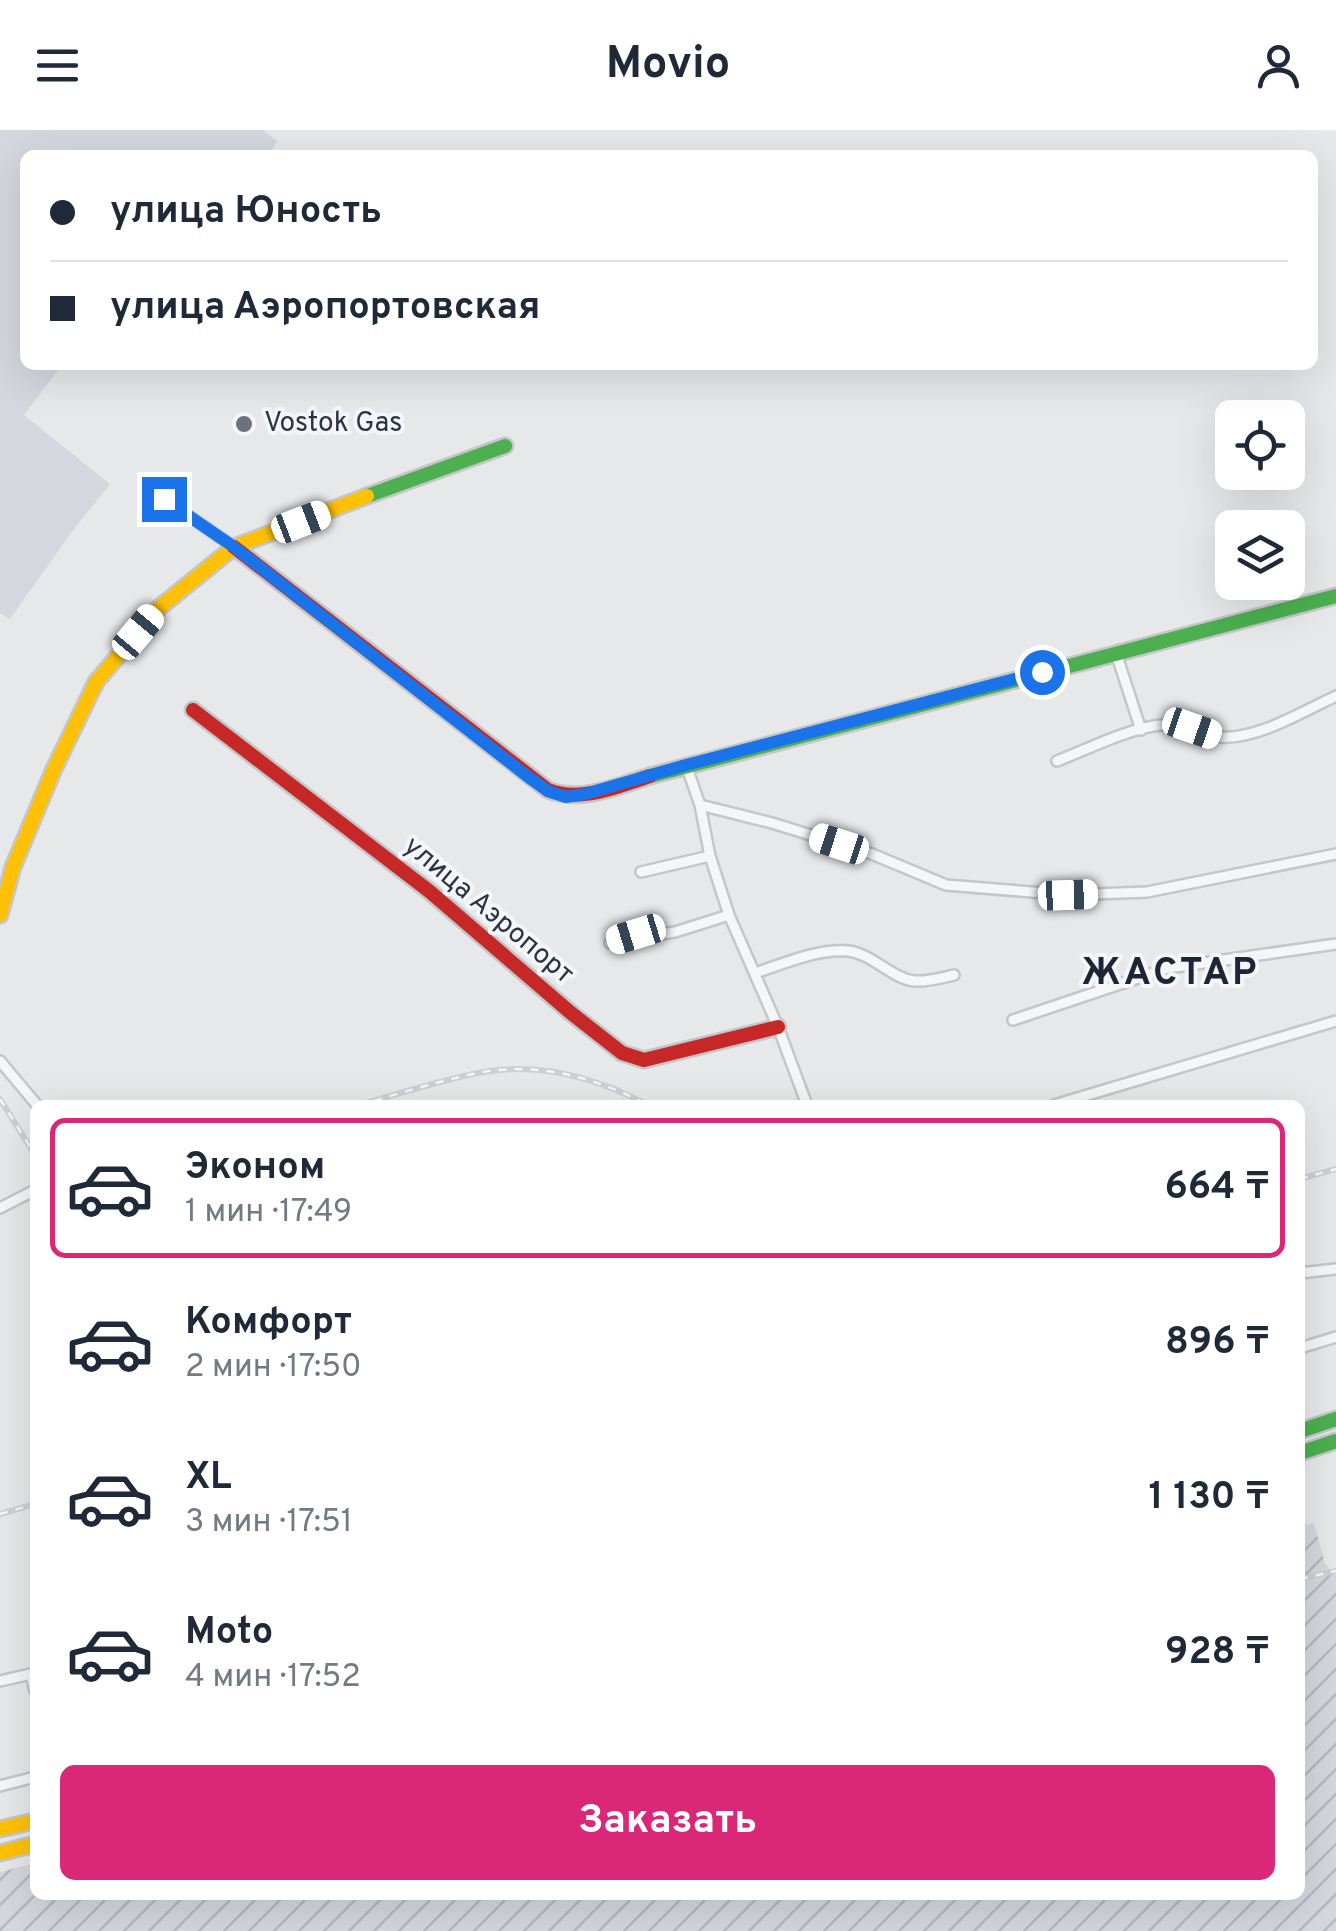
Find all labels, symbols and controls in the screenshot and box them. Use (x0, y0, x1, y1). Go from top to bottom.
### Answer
text: Movio (606, 37, 730, 94)
icon: menu (30, 38, 85, 93)
icon: person (1251, 38, 1306, 93)
text: улица Юность (110, 188, 382, 237)
text: улица Аэропортовская (110, 284, 540, 333)
map controls (1215, 400, 1305, 600)
button: locate (1215, 400, 1305, 490)
place label: Vostok Gas (264, 406, 402, 442)
marker: Vostok Gas (233, 413, 255, 435)
route end (142, 477, 187, 522)
car (268, 497, 334, 547)
button: layers (1215, 510, 1305, 600)
car (107, 599, 169, 665)
route start (1020, 650, 1065, 695)
car (1159, 704, 1225, 752)
car (806, 820, 872, 868)
street label: улица Аэропорт (395, 829, 581, 993)
car (1037, 879, 1099, 911)
car (603, 911, 669, 957)
district label: ЖАСТАР (1081, 950, 1259, 999)
icon: car (65, 1143, 155, 1233)
text: Эконом (185, 1144, 325, 1193)
text: 664 ₸ (1164, 1164, 1270, 1213)
text: 1 мин · 17:49 (185, 1193, 352, 1233)
icon: car (65, 1298, 155, 1388)
text: Комфорт (185, 1299, 352, 1348)
text: 896 ₸ (1165, 1319, 1270, 1368)
text: 2 мин · 17:50 (185, 1348, 362, 1388)
icon: car (65, 1453, 155, 1543)
text: XL (185, 1454, 232, 1503)
text: 1 130 ₸ (1148, 1474, 1270, 1523)
text: 3 мин · 17:51 (185, 1503, 353, 1543)
icon: car (65, 1608, 155, 1698)
text: Moto (185, 1609, 273, 1658)
text: 928 ₸ (1165, 1629, 1270, 1678)
text: 4 мин · 17:52 (185, 1658, 361, 1698)
button: Заказать (60, 1765, 1275, 1880)

